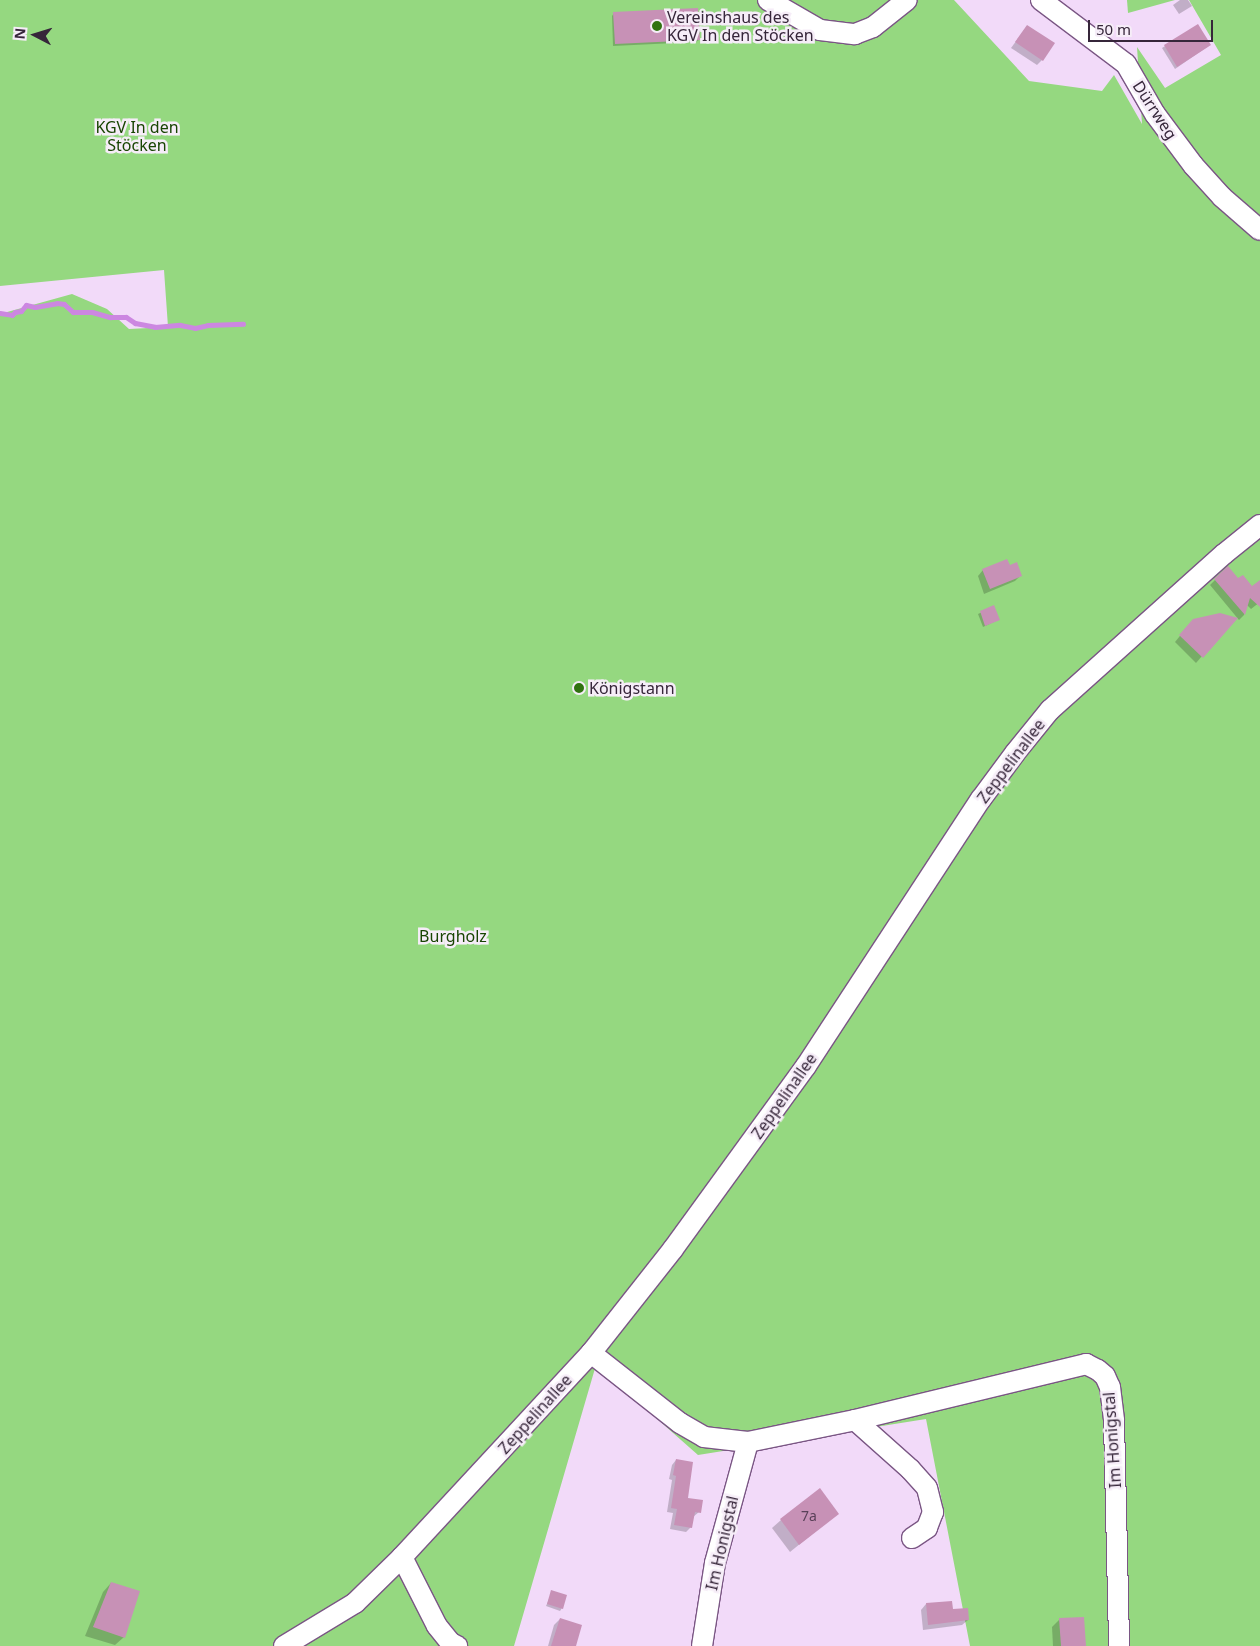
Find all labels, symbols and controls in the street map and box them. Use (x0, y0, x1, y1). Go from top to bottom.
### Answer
place label: Vereinshaus des KGV In den Stöcken (667, 7, 814, 45)
north arrow (10, 10, 60, 60)
scale bar (1090, 10, 1215, 42)
text: 50 m (1096, 19, 1131, 39)
marker: Vereinshaus des KGV In den Stöcken (651, 20, 663, 32)
text: N (10, 27, 30, 40)
street label: Dürrweg (1129, 77, 1181, 143)
park label: KGV In den Stöcken (95, 117, 179, 155)
place label: Königstann (589, 678, 675, 698)
marker: Königstann (573, 682, 585, 694)
street label: Zeppelinallee (973, 715, 1049, 807)
park label: Burgholz (419, 926, 487, 946)
street label: Zeppelinallee (747, 1049, 821, 1143)
street label: Zeppelinallee (494, 1370, 576, 1458)
street label: Im Honigstal (1099, 1391, 1125, 1489)
street label: Im Honigstal (702, 1494, 742, 1592)
house number: 7a (801, 1508, 817, 1524)

